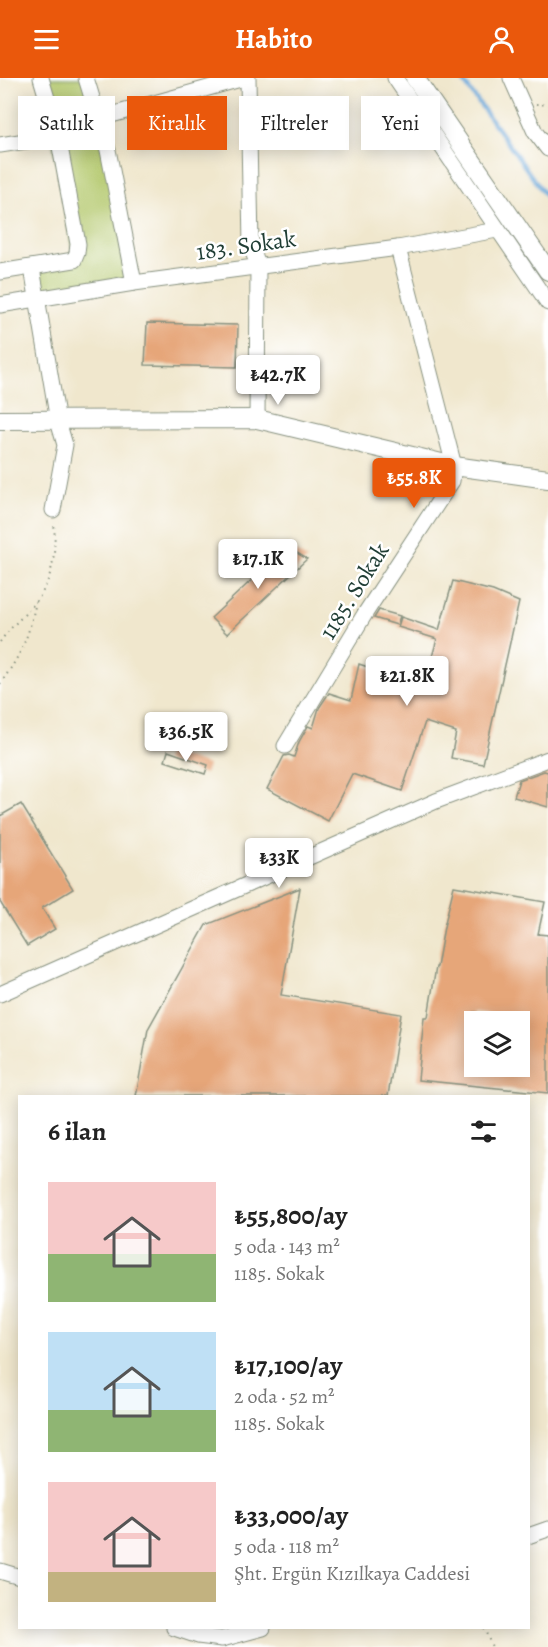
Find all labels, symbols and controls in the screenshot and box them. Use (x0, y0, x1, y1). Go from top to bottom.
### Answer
text: Habito (235, 21, 313, 57)
icon: menu (30, 23, 63, 56)
icon: person (485, 23, 518, 56)
chip: Satılık (18, 96, 115, 150)
chip: Kiralık (127, 96, 227, 150)
chip: Filtreler (239, 96, 349, 150)
chip: Yeni (361, 96, 440, 150)
street label: 183. Sokak (194, 222, 298, 268)
pin: ₺42.7K (229, 355, 327, 406)
text: ₺42.7K (250, 361, 306, 388)
pin: ₺55.8K (365, 458, 463, 509)
text: ₺55.8K (386, 464, 442, 491)
street label: 1185. Sokak (312, 536, 396, 646)
pin: ₺17.1K (209, 539, 307, 590)
text: ₺17.1K (232, 545, 284, 572)
pin: ₺21.8K (358, 656, 456, 707)
text: ₺21.8K (380, 662, 434, 689)
pin: ₺36.5K (137, 712, 235, 763)
text: ₺36.5K (159, 718, 213, 745)
pin: ₺33K (243, 838, 315, 889)
text: ₺33K (259, 844, 299, 871)
map controls (464, 1011, 530, 1077)
button: layers (464, 1011, 530, 1077)
text: 6 ilan (48, 1114, 106, 1149)
icon: filters (467, 1115, 500, 1148)
text: ₺55,800/ay (234, 1198, 347, 1233)
icon: home (96, 1206, 168, 1278)
text: 5 oda · 143 m² (234, 1233, 340, 1260)
text: 1185. Sokak (234, 1260, 325, 1287)
text: ₺17,100/ay (234, 1348, 342, 1383)
icon: home (96, 1356, 168, 1428)
text: 2 oda · 52 m² (234, 1383, 335, 1410)
text: 1185. Sokak (234, 1410, 325, 1437)
text: ₺33,000/ay (234, 1498, 348, 1533)
icon: home (96, 1506, 168, 1578)
text: 5 oda · 118 m² (234, 1533, 339, 1560)
text: Şht. Ergün Kızılkaya Caddesi (234, 1560, 470, 1587)

